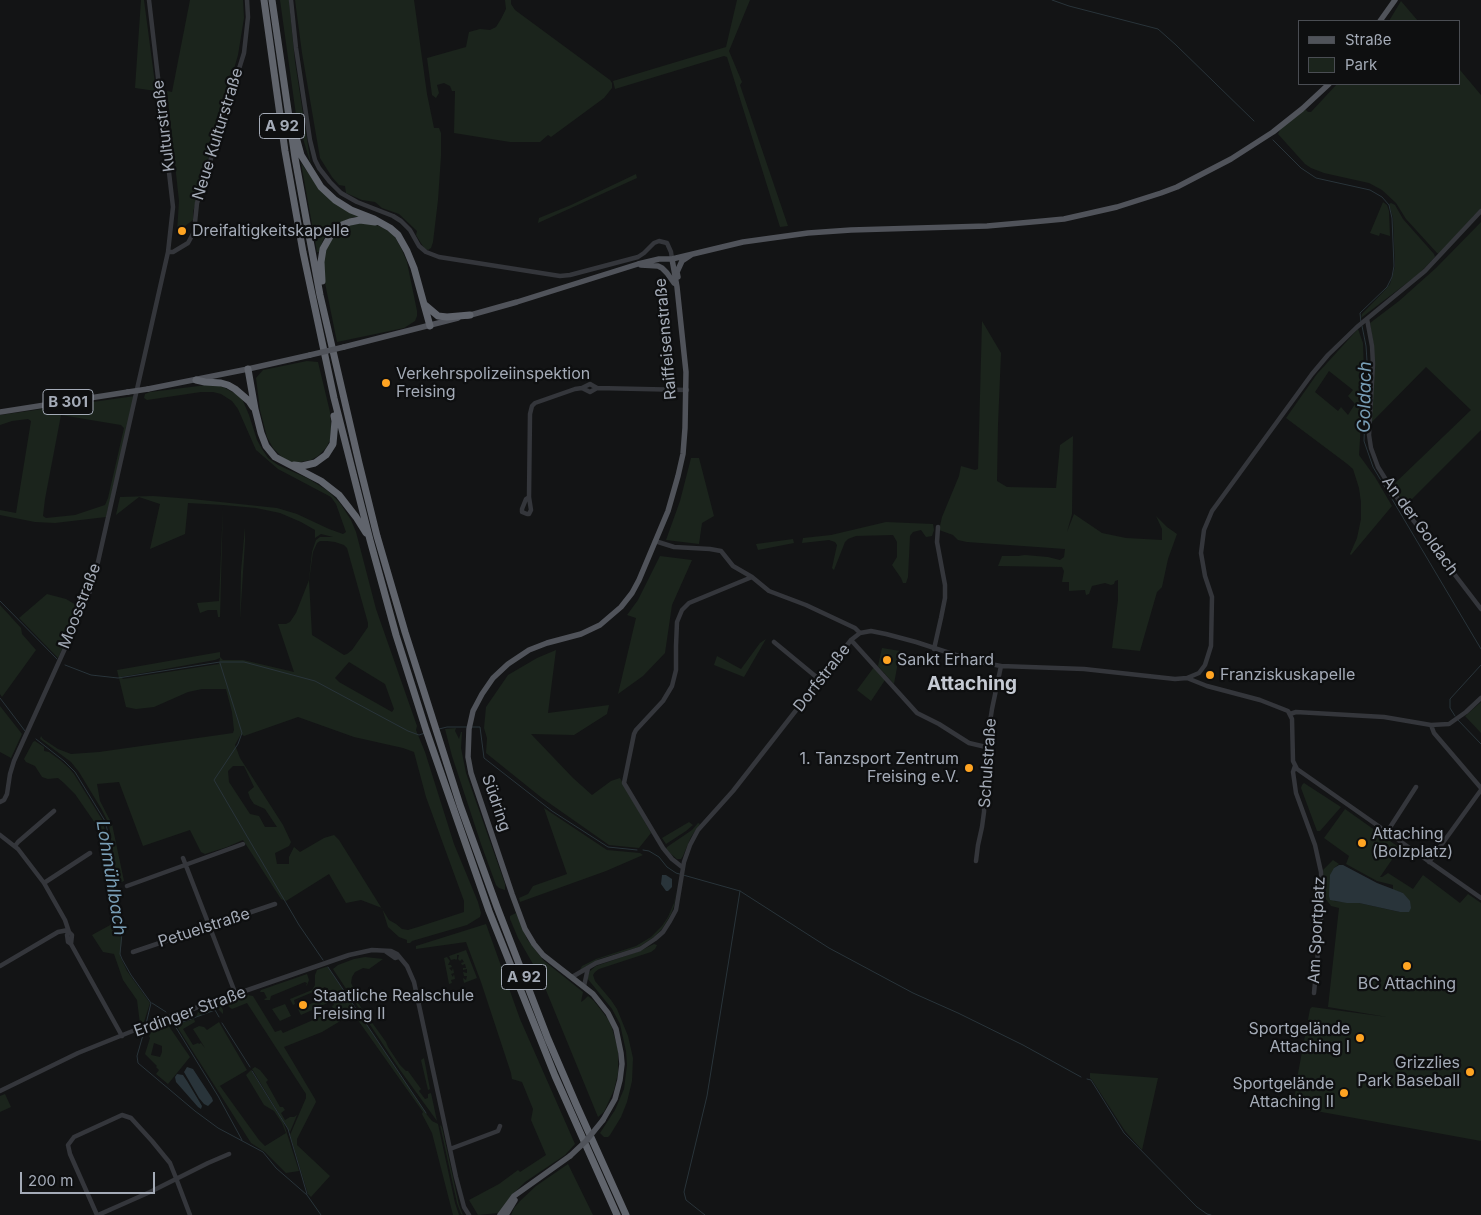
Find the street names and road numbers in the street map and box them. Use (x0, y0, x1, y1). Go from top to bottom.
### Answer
street label: Neue Kulturstraße (189, 66, 247, 202)
street label: Kulturstraße (149, 79, 179, 173)
road number: A 92 (260, 114, 304, 138)
street label: Raiffeisenstraße (651, 277, 681, 401)
road number: B 301 (43, 390, 93, 414)
street label: An der Goldach (1378, 473, 1462, 579)
street label: Moosstraße (55, 561, 105, 651)
street label: Dorfstraße (790, 640, 854, 716)
street label: Schulstraße (975, 717, 1001, 809)
street label: Südring (477, 772, 515, 834)
street label: Am Sportplatz (1305, 876, 1329, 984)
street label: Petuelstraße (156, 904, 252, 952)
road number: A 92 (502, 964, 546, 990)
street label: Erdinger Straße (131, 983, 249, 1041)

